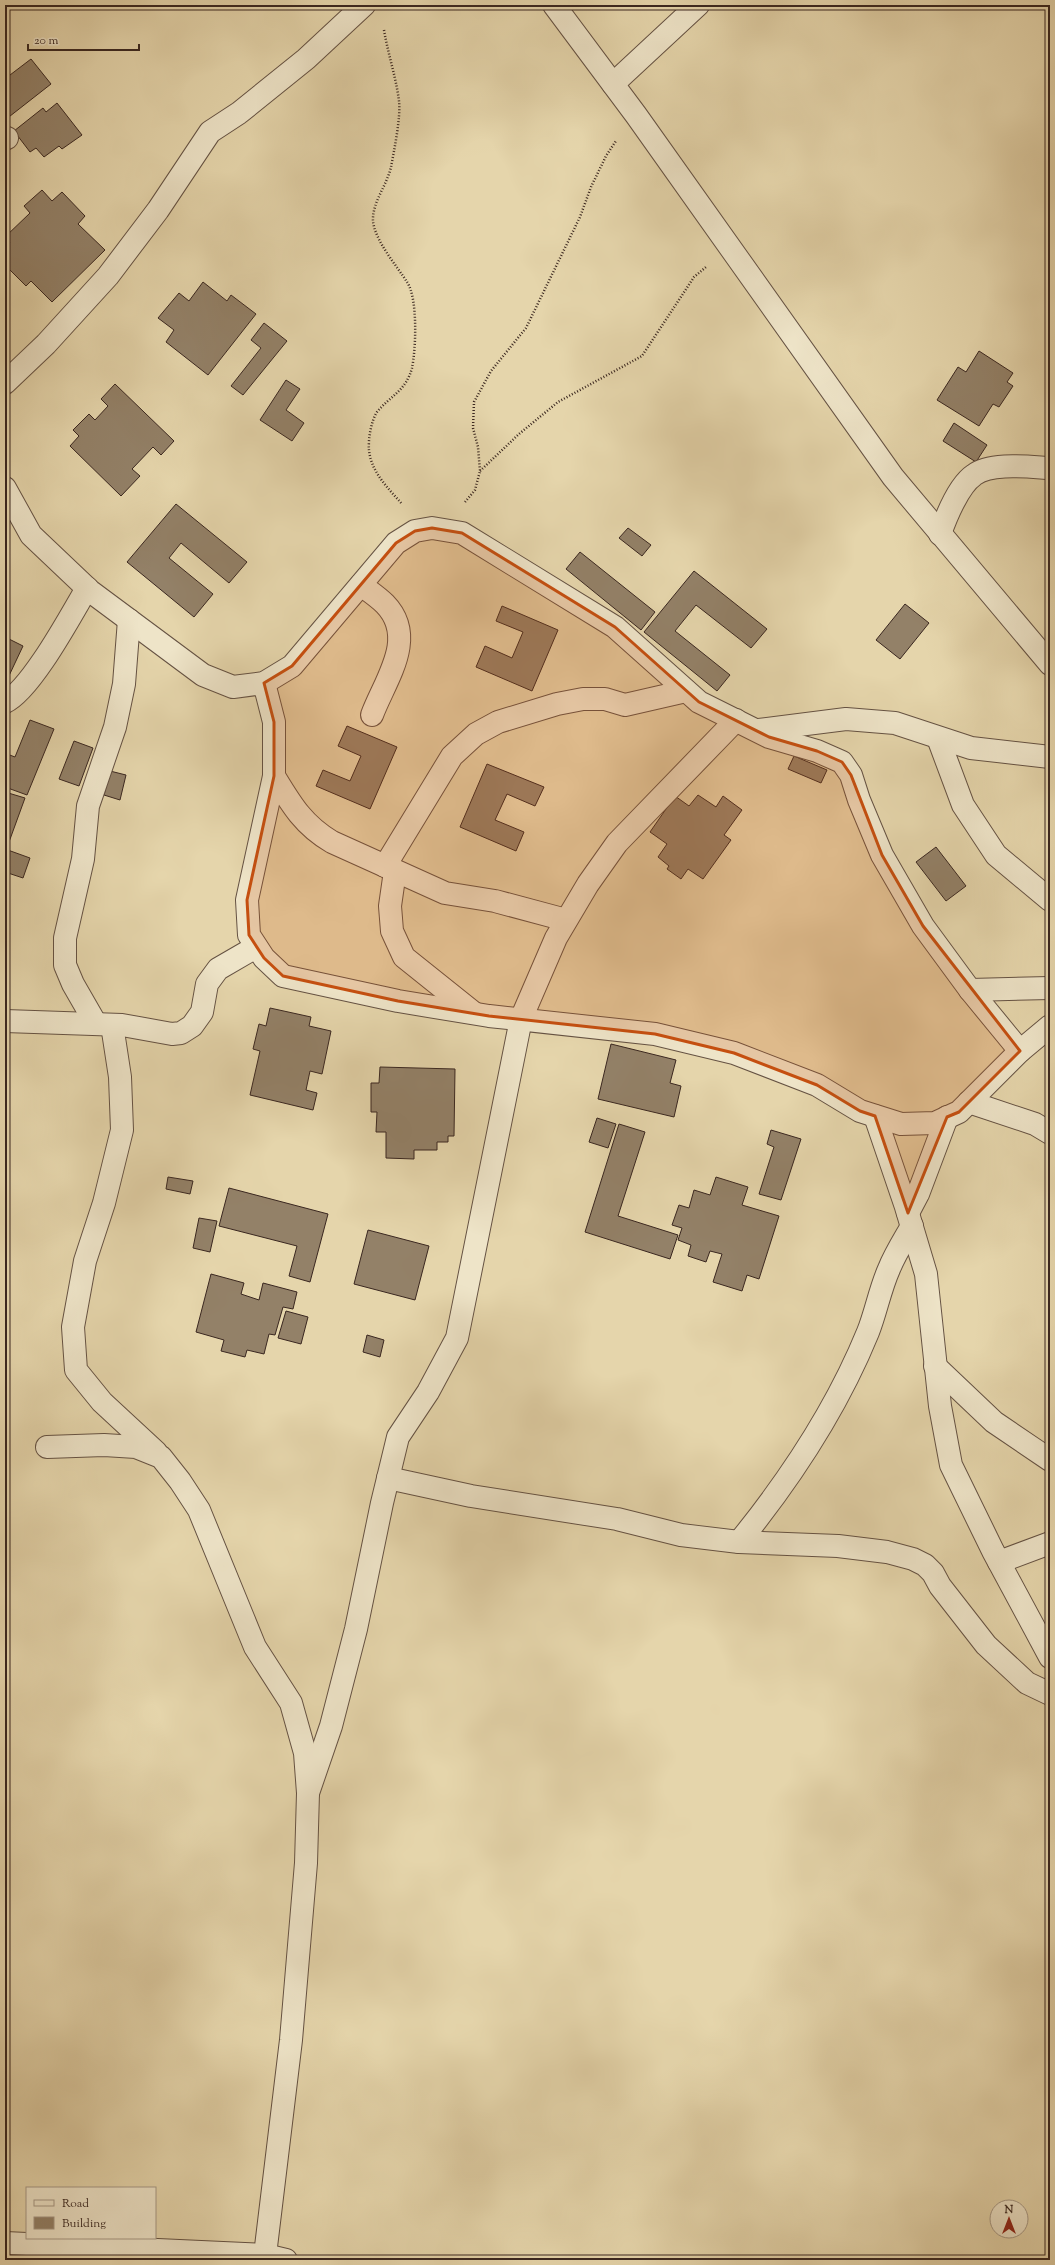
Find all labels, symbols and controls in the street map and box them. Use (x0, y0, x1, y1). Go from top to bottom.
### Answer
scale bar (28, 26, 139, 52)
text: 20 m (34, 32, 59, 50)
legend (26, 2187, 156, 2239)
text: Road (62, 2195, 89, 2213)
north arrow (989, 2199, 1029, 2239)
text: N (1004, 2202, 1014, 2218)
text: Building (62, 2215, 106, 2233)

